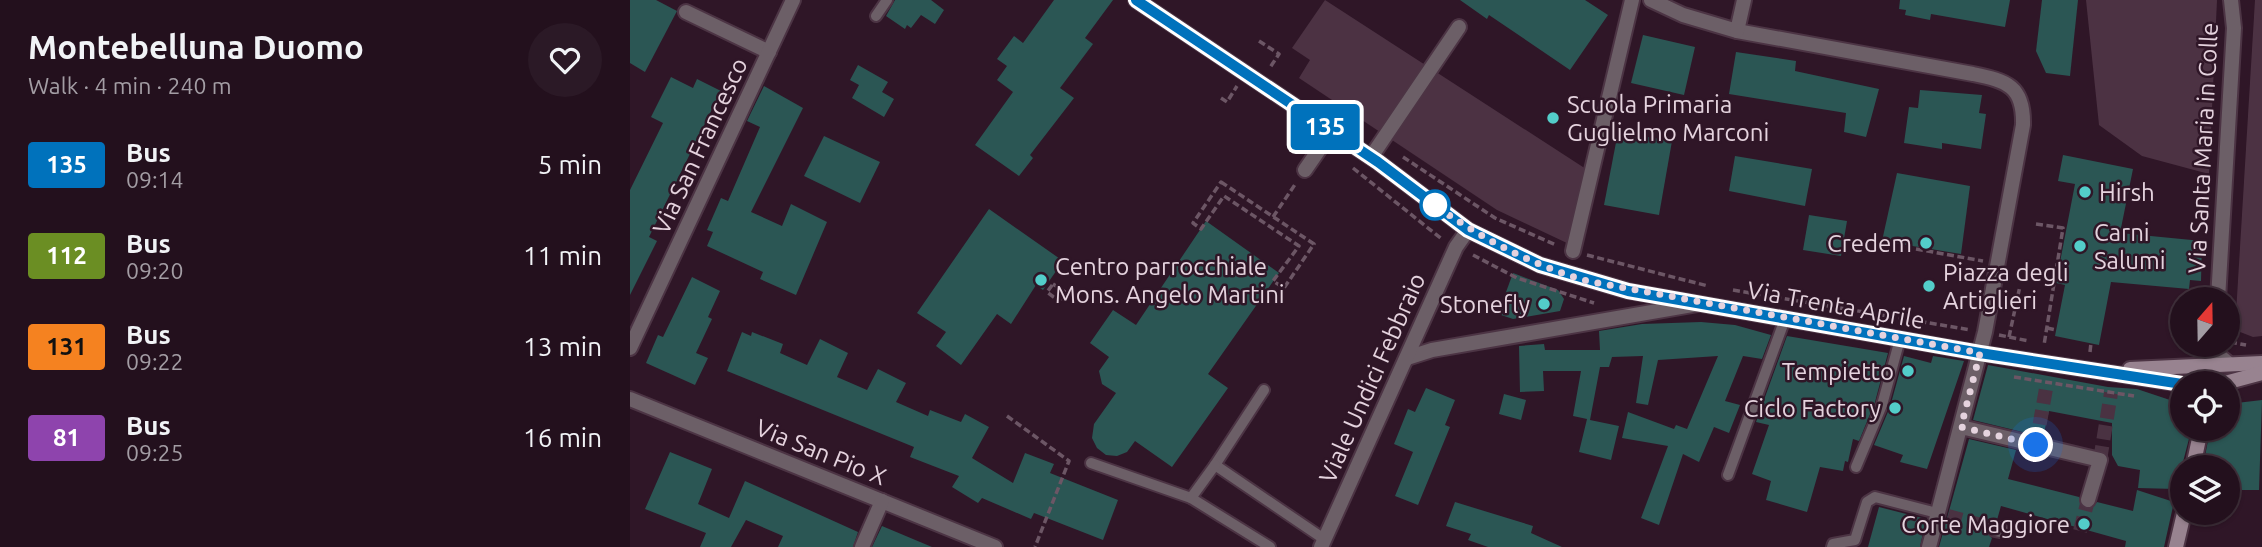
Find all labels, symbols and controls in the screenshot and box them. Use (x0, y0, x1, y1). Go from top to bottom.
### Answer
street label: Via Santa Maria in Colle (2183, 22, 2223, 274)
button: heart (528, 23, 602, 97)
text: Montebelluna Duomo (28, 28, 364, 65)
street label: Via San Francesco (647, 54, 753, 238)
text: Walk · 4 min · 240 m (28, 73, 232, 98)
place label: Scuola Primaria Guglielmo Marconi (1567, 91, 1769, 146)
line badge: 135 (1285, 104, 1365, 150)
marker: Scuola Primaria Guglielmo Marconi (1545, 110, 1561, 126)
text: 135 (1305, 113, 1345, 140)
text: Bus (126, 138, 171, 167)
text: 5 min (538, 150, 602, 179)
text: 135 (46, 151, 87, 178)
text: 09:14 (126, 167, 184, 192)
place label: Hirsh (2099, 179, 2155, 206)
marker: Hirsh (2077, 184, 2093, 200)
unlabelled marker (1420, 190, 1450, 220)
place label: Carni Salumi (2094, 219, 2165, 274)
text: Bus (126, 229, 171, 258)
place label: Credem (1827, 230, 1912, 257)
marker: Credem (1918, 235, 1934, 251)
marker: Carni Salumi (2072, 238, 2088, 254)
text: 11 min (523, 241, 602, 270)
text: 112 (46, 242, 87, 269)
place label: Centro parrocchiale Mons. Angelo Martini (1055, 253, 1285, 308)
text: 09:20 (126, 258, 184, 283)
place label: Piazza degli Artiglieri (1943, 259, 2069, 314)
street label: Viale Undici Febbraio (1314, 269, 1430, 487)
marker: Centro parrocchiale Mons. Angelo Martini (1033, 272, 1049, 288)
street label: Via Trenta Aprile (1745, 276, 1927, 334)
marker: Piazza degli Artiglieri (1921, 278, 1937, 294)
north arrow (2170, 287, 2240, 357)
map controls (2170, 287, 2240, 525)
place label: Stonefly (1440, 291, 1530, 318)
marker: Stonefly (1536, 296, 1552, 312)
text: Bus (126, 320, 171, 349)
text: 13 min (523, 332, 602, 361)
text: 131 (46, 333, 87, 360)
text: 09:22 (126, 349, 184, 374)
place label: Tempietto (1782, 358, 1894, 385)
marker: Tempietto (1900, 363, 1916, 379)
button: locate (2170, 371, 2240, 441)
place label: Ciclo Factory (1744, 395, 1881, 422)
marker: Ciclo Factory (1887, 400, 1903, 416)
text: Bus (126, 411, 171, 440)
street label: Via San Pio X (752, 414, 890, 491)
text: 16 min (523, 423, 602, 452)
text: 81 (53, 424, 80, 451)
your location (2018, 427, 2053, 462)
text: 09:25 (126, 440, 184, 465)
button: layers (2170, 455, 2240, 525)
place label: Corte Maggiore (1901, 511, 2070, 538)
marker: Corte Maggiore (2076, 516, 2092, 532)

